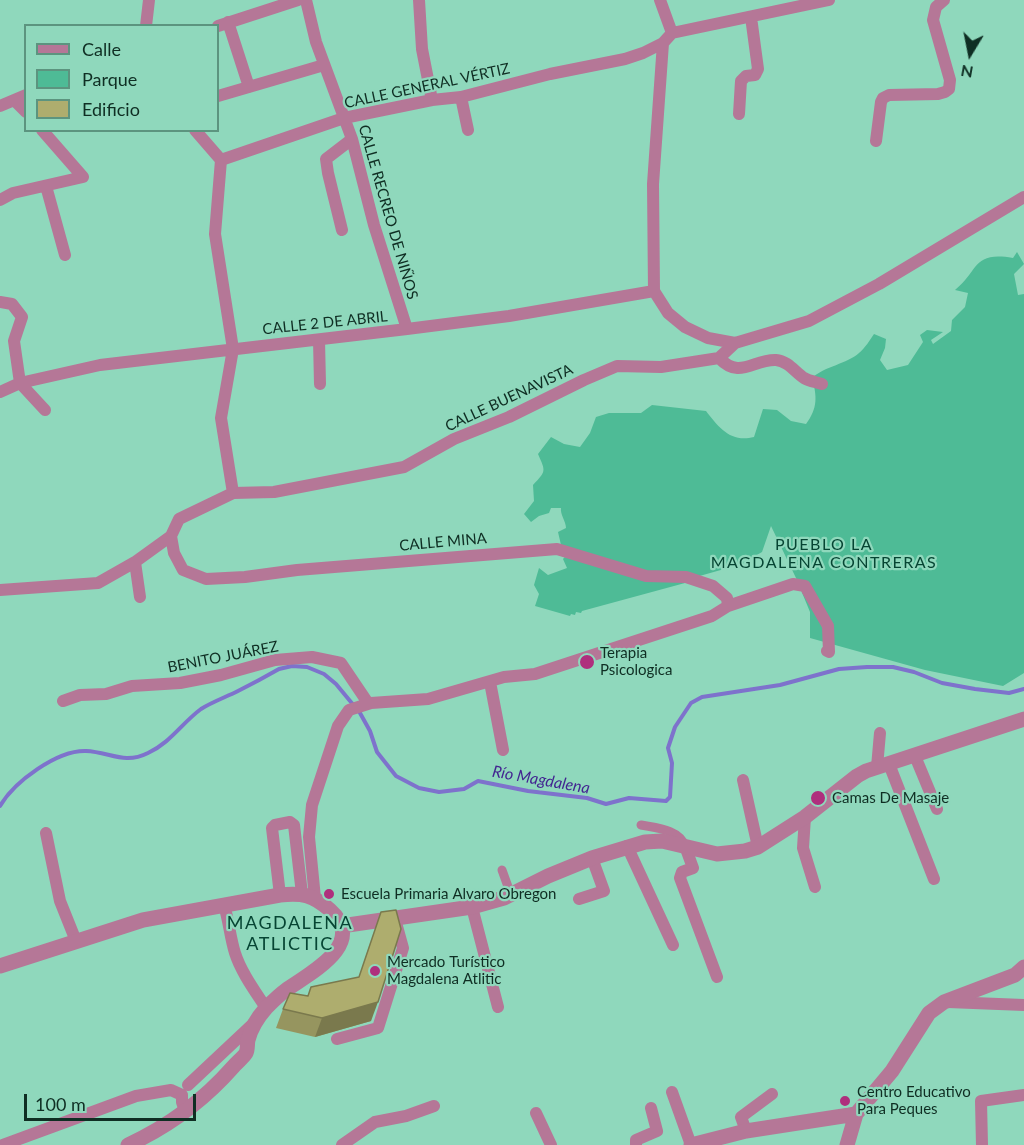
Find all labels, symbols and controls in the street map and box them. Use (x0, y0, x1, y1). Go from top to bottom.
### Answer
legend (24, 24, 219, 132)
north arrow (940, 24, 1000, 84)
text: Calle (82, 38, 121, 60)
street label: CALLE GENERAL VÉRTIZ (343, 60, 511, 112)
text: N (959, 62, 975, 83)
text: Parque (82, 68, 137, 90)
text: Edificio (82, 98, 140, 120)
street label: CALLE RECREO DE NIÑOS (354, 123, 422, 301)
street label: CALLE 2 DE ABRIL (262, 307, 388, 339)
street label: CALLE BUENAVISTA (442, 361, 576, 435)
street label: CALLE MINA (398, 529, 488, 555)
district label: PUEBLO LA MAGDALENA CONTRERAS (711, 535, 937, 573)
street label: BENITO JUÁREZ (166, 637, 280, 677)
place label: Terapia Psicologica (600, 644, 672, 679)
marker: Terapia Psicologica (578, 653, 596, 671)
water label: Río Magdalena (491, 762, 591, 798)
marker: Camas De Masaje (809, 789, 827, 807)
place label: Camas De Masaje (832, 789, 949, 807)
place label: Escuela Primaria Alvaro Obregon (341, 885, 556, 903)
marker: Escuela Primaria Alvaro Obregon (322, 887, 336, 901)
district label: MAGDALENA ATLICTIC (227, 912, 353, 954)
place label: Mercado Turístico Magdalena Atlitic (387, 953, 505, 988)
marker: Mercado Turístico Magdalena Atlitic (368, 964, 382, 978)
scale bar (27, 1082, 200, 1120)
place label: Centro Educativo Para Peques (857, 1083, 971, 1118)
text: 100 m (35, 1093, 86, 1115)
marker: Centro Educativo Para Peques (838, 1094, 852, 1108)

